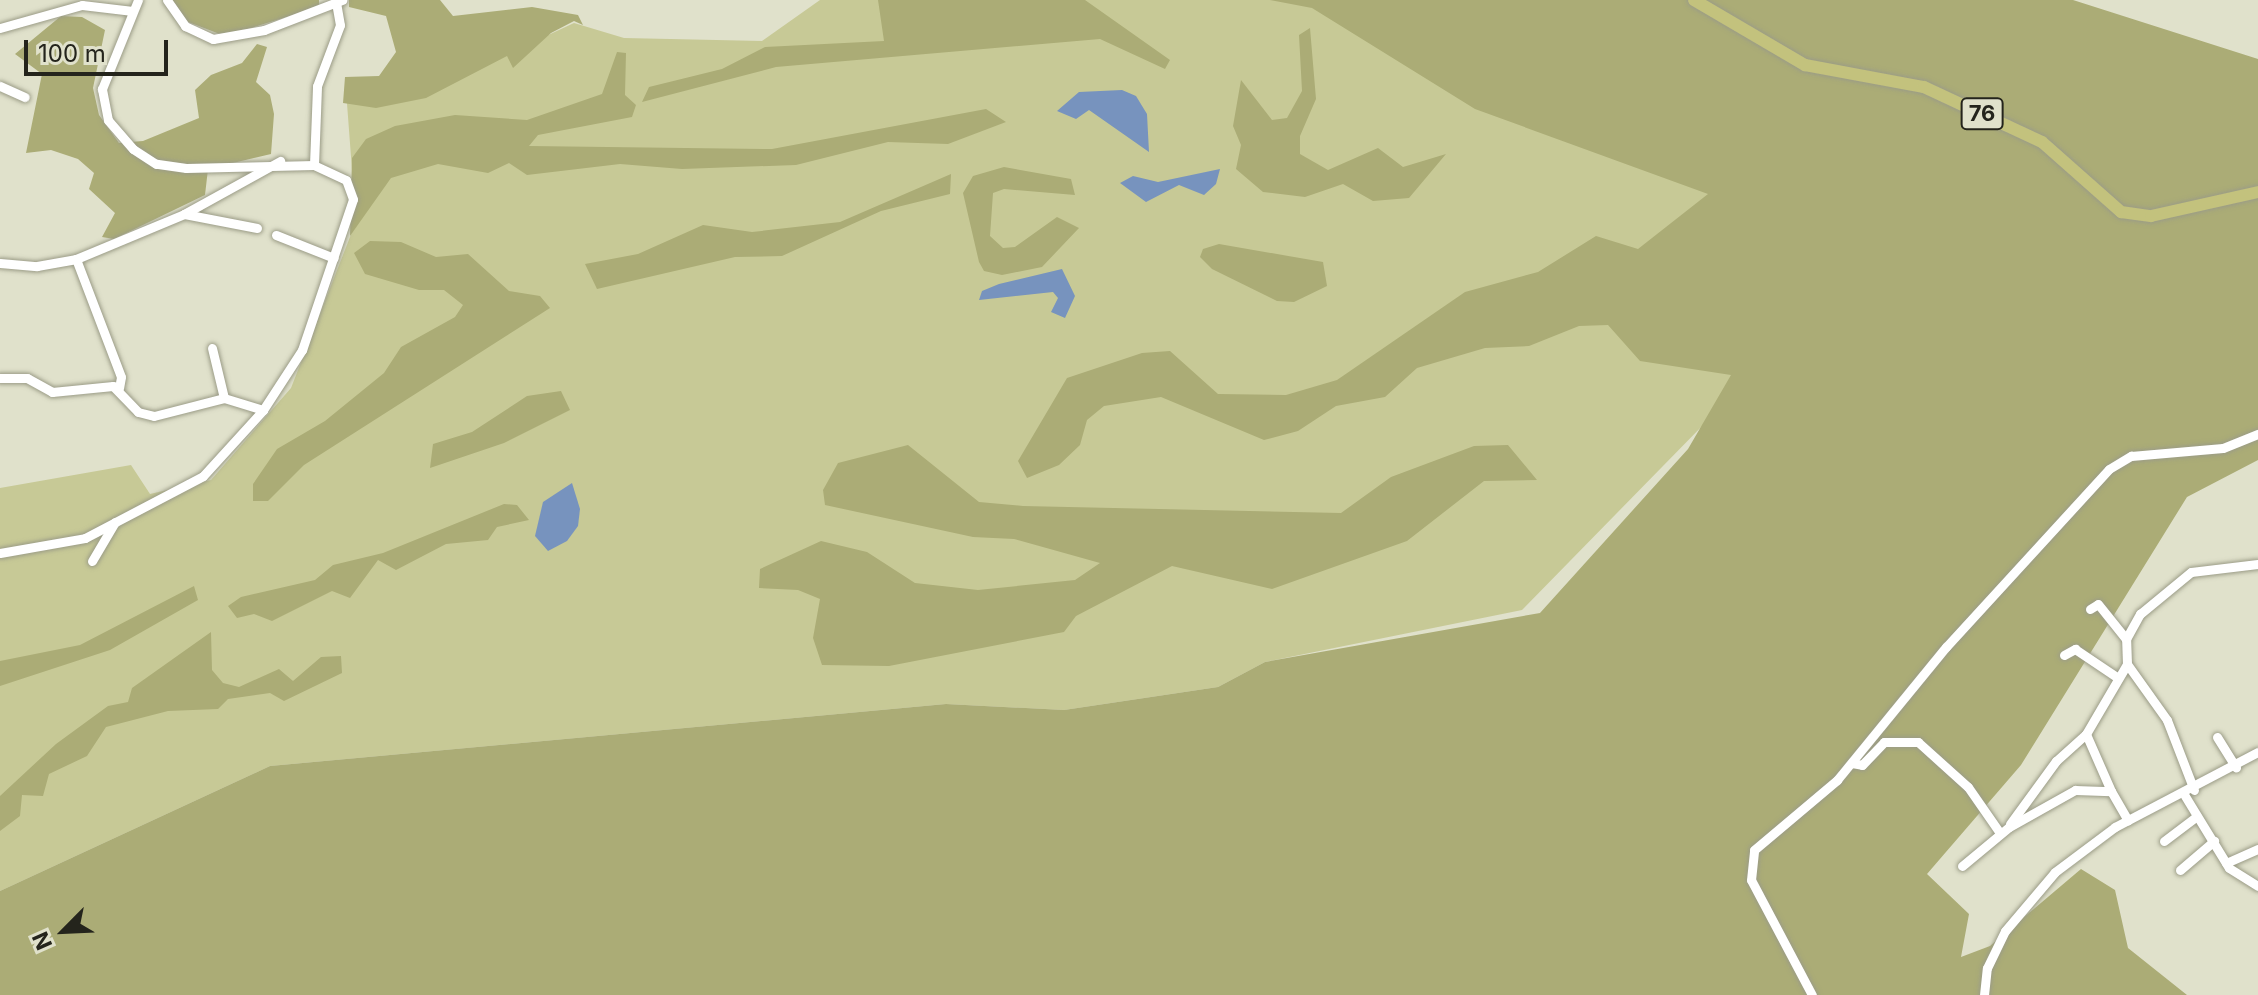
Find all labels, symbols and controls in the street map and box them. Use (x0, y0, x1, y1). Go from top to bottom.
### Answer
scale bar (28, 24, 172, 74)
text: 100 m (38, 39, 106, 68)
road number: 76 (1960, 96, 2004, 132)
north arrow (24, 891, 104, 971)
text: N (27, 928, 57, 954)

